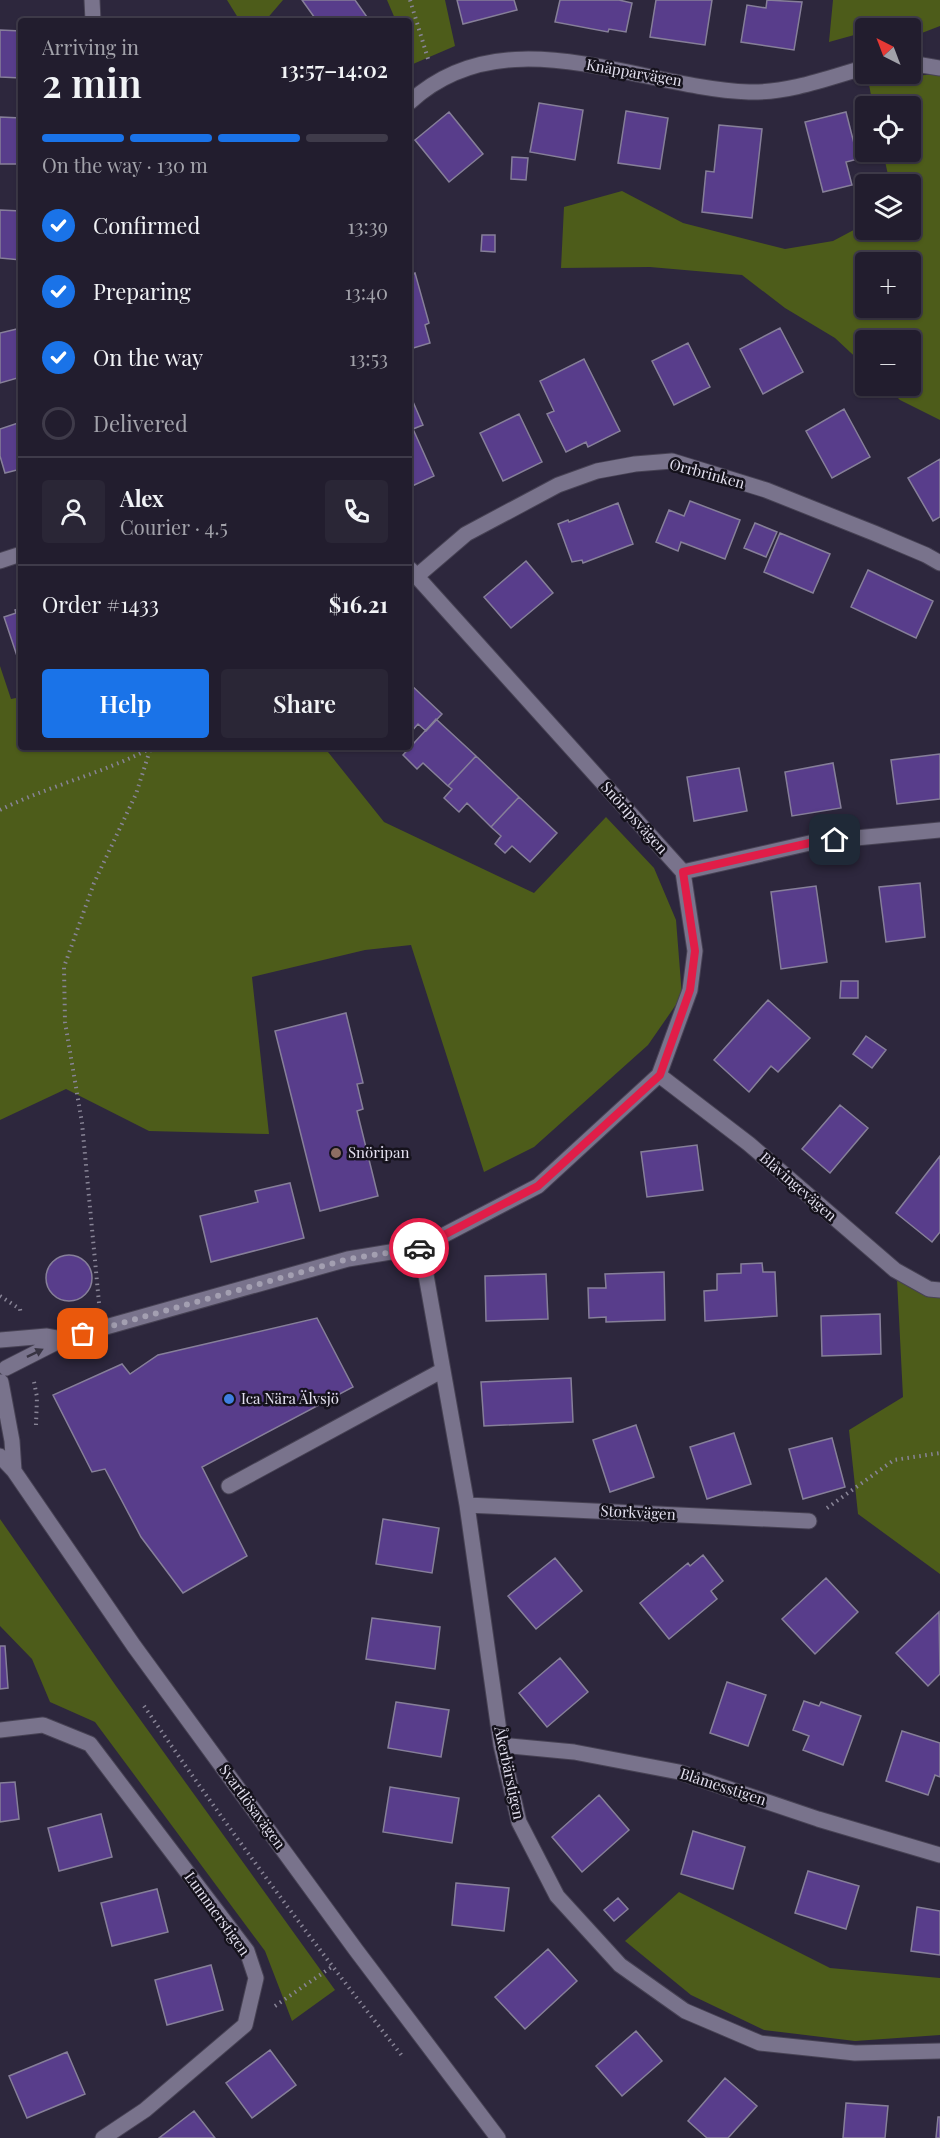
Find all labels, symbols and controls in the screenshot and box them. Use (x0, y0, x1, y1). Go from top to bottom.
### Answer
north arrow (855, 18, 921, 84)
map controls (855, 18, 921, 396)
text: Arriving in (42, 33, 139, 60)
text: 13:57–14:02 (280, 54, 388, 84)
street label: Knäpparvägen (585, 54, 684, 90)
text: 2 min (42, 56, 142, 108)
button: locate (855, 96, 921, 162)
text: On the way · 130 m (42, 151, 208, 178)
button: layers (855, 174, 921, 240)
icon: check (42, 209, 75, 242)
text: Confirmed (93, 210, 200, 240)
text: 13:39 (347, 212, 388, 239)
button: + (855, 252, 921, 318)
icon: check (42, 275, 75, 308)
text: Preparing (93, 276, 191, 306)
text: 13:40 (345, 278, 388, 305)
button: − (855, 330, 921, 396)
icon: check (42, 341, 75, 374)
text: On the way (93, 342, 203, 372)
text: 13:53 (349, 344, 388, 371)
text: Delivered (93, 408, 188, 438)
street label: Orrbrinken (667, 453, 747, 493)
button: person (42, 480, 105, 543)
button: phone (325, 480, 388, 543)
text: Alex (120, 483, 164, 513)
text: Courier · 4.5 (120, 513, 228, 540)
text: Order #1433 (42, 589, 159, 619)
text: $16.21 (329, 589, 388, 619)
button: Help (42, 669, 209, 738)
button: Share (221, 669, 388, 738)
street label: Snöripsvägen (597, 777, 673, 858)
pin (809, 814, 860, 865)
icon: home (818, 823, 851, 856)
place label: Snöripan (348, 1142, 410, 1162)
marker: Snöripan (329, 1146, 343, 1160)
street label: Blåvingevägen (756, 1147, 841, 1225)
courier (389, 1218, 449, 1278)
icon: car (403, 1232, 436, 1265)
pin (57, 1308, 108, 1359)
icon: bag (66, 1317, 99, 1350)
one-way arrow (26, 1349, 43, 1358)
place label: Ica Nära Älvsjö (241, 1388, 339, 1408)
marker: Ica Nära Älvsjö (222, 1392, 236, 1406)
street label: Storkvägen (600, 1500, 676, 1524)
street label: Åkerbärstigen (490, 1723, 530, 1821)
street label: Svartlösavägen (215, 1760, 290, 1853)
street label: Blåmesstigen (678, 1763, 769, 1809)
street label: Lummerstigen (181, 1867, 255, 1959)

